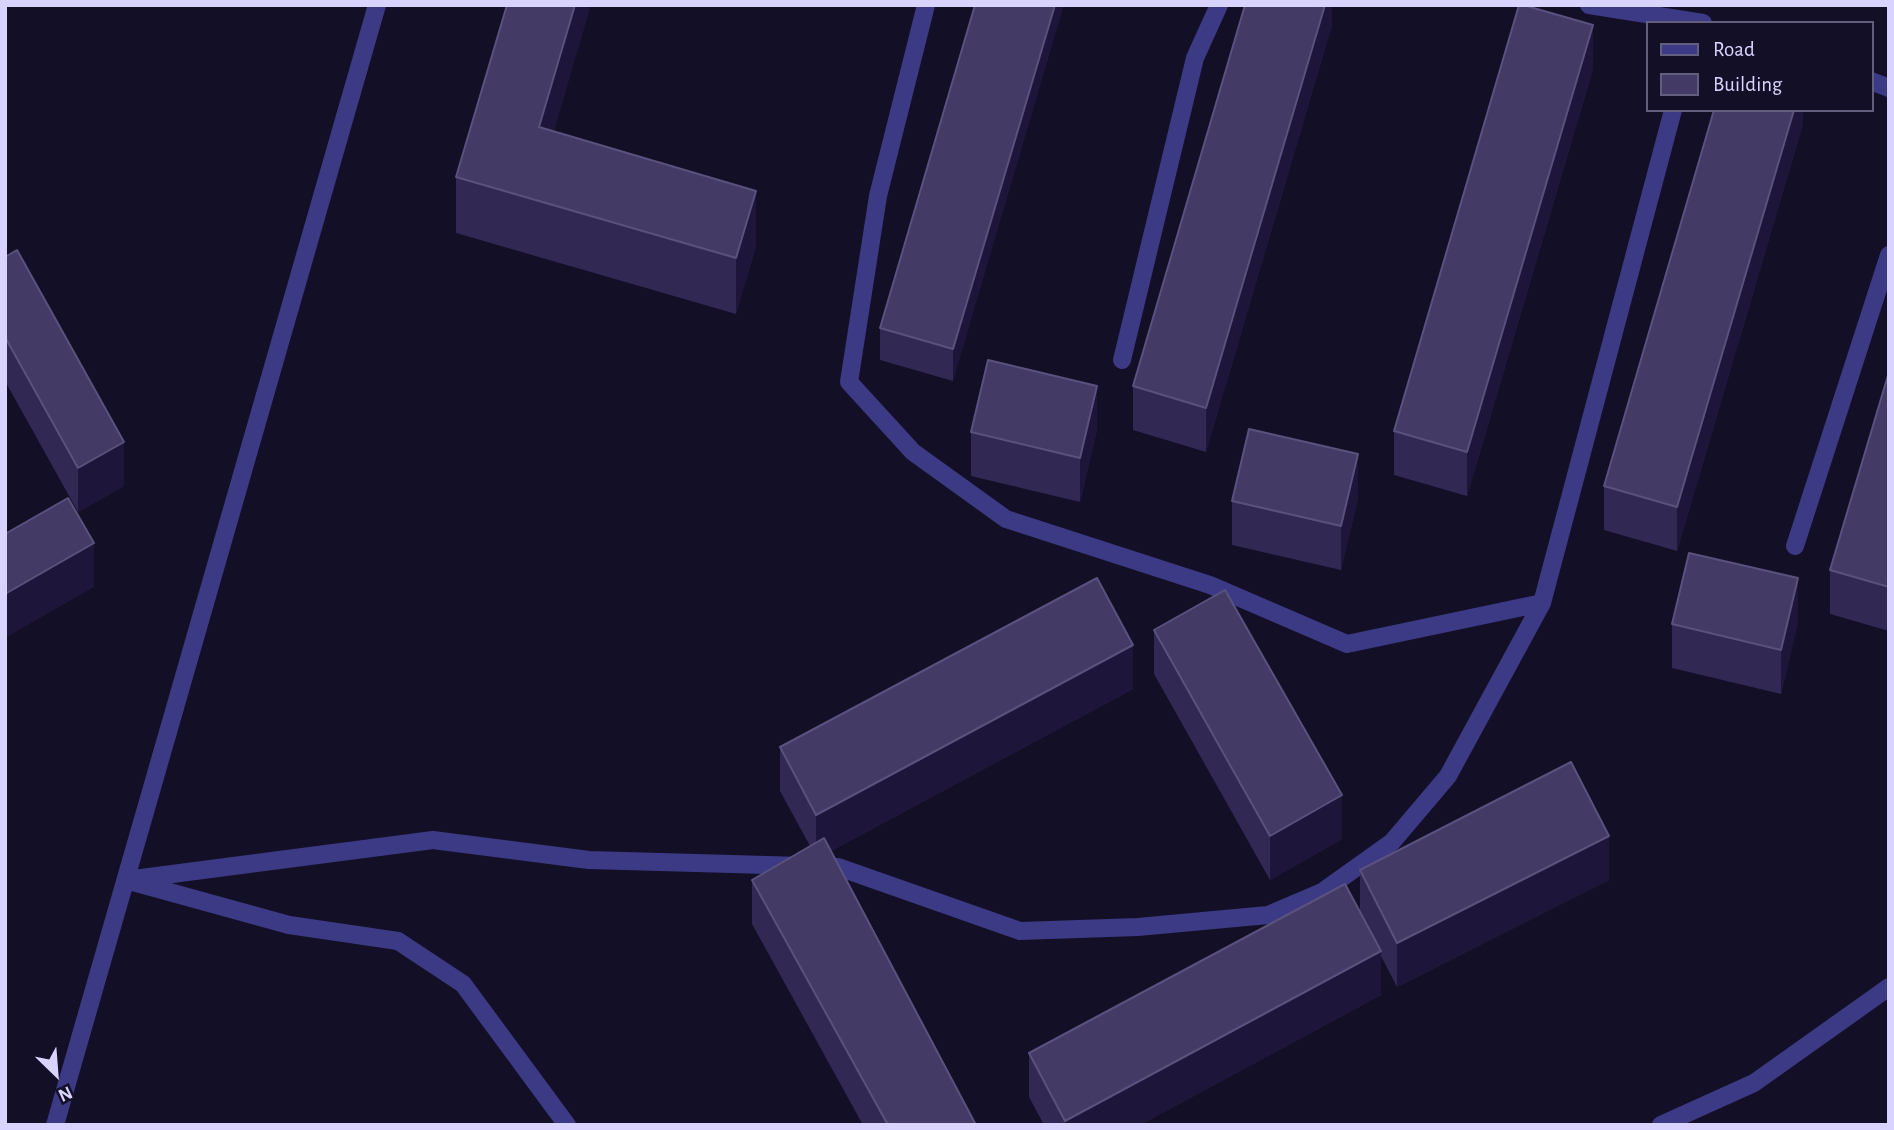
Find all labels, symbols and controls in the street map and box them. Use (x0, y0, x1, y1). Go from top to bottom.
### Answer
legend (1646, 21, 1873, 112)
text: Road (1713, 39, 1755, 60)
text: Building (1713, 74, 1782, 95)
north arrow (21, 1039, 91, 1109)
text: N (55, 1082, 75, 1105)

